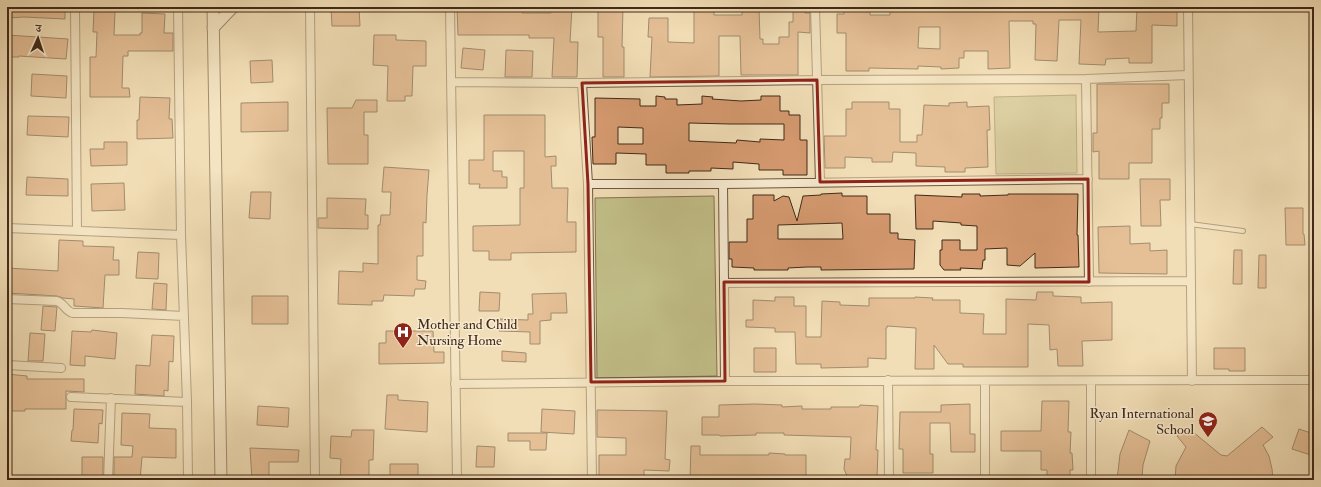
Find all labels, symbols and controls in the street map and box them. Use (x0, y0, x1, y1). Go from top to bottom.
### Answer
north arrow (18, 18, 58, 58)
text: उ (34, 22, 43, 35)
place label: Mother and Child Nursing Home (417, 316, 518, 349)
hospital icon: Mother and Child Nursing Home (392, 321, 414, 349)
place label: Ryan International School (1089, 405, 1194, 438)
school or university icon: Ryan International School (1197, 410, 1219, 438)

